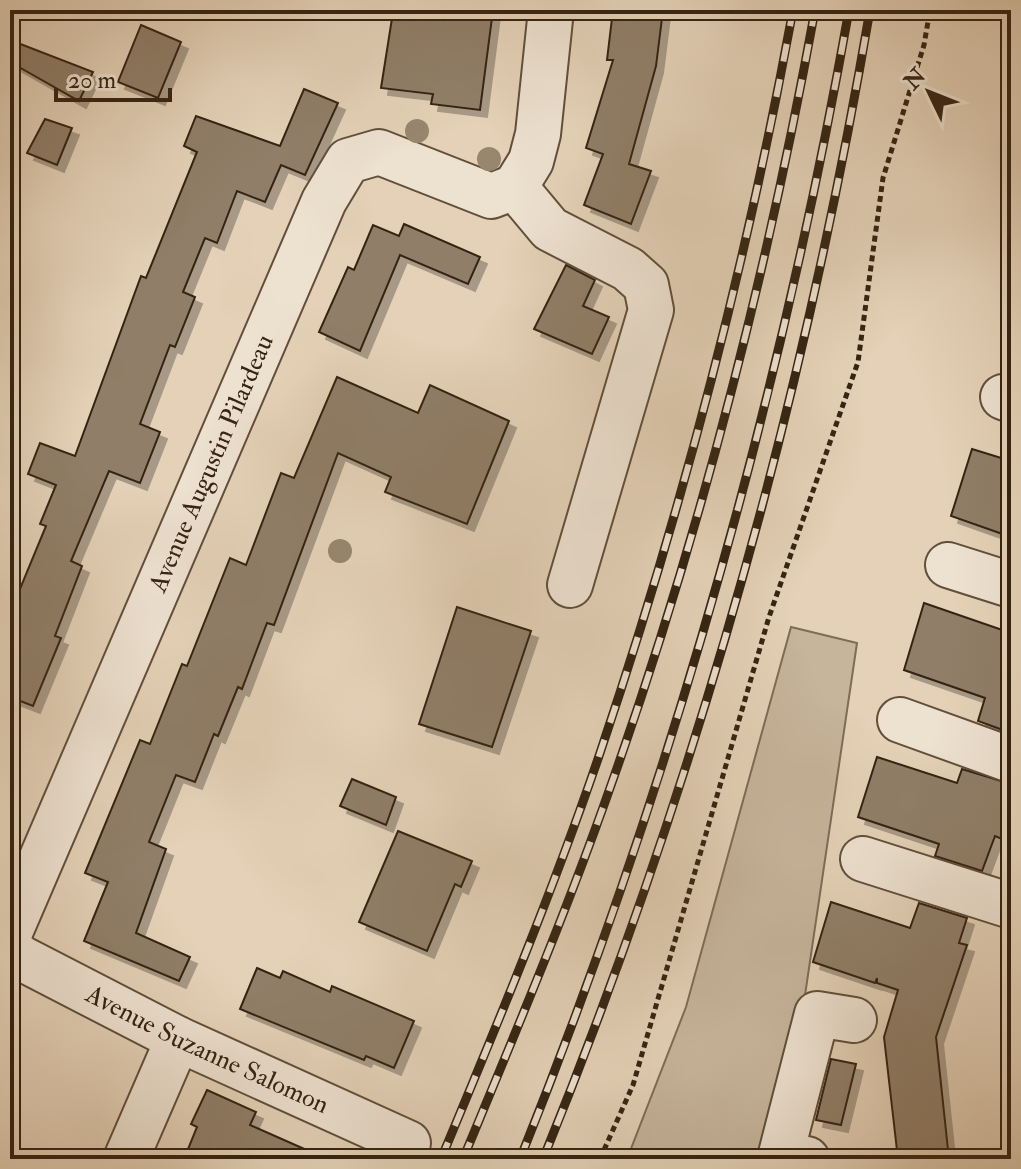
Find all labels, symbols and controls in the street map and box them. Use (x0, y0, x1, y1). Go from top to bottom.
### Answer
scale bar (56, 52, 170, 102)
north arrow (889, 52, 969, 132)
text: N (897, 62, 932, 97)
text: 20 m (68, 65, 117, 96)
street label: Avenue Augustin Pilardeau (141, 330, 281, 598)
street label: Avenue Suzanne Salomon (80, 978, 334, 1121)

